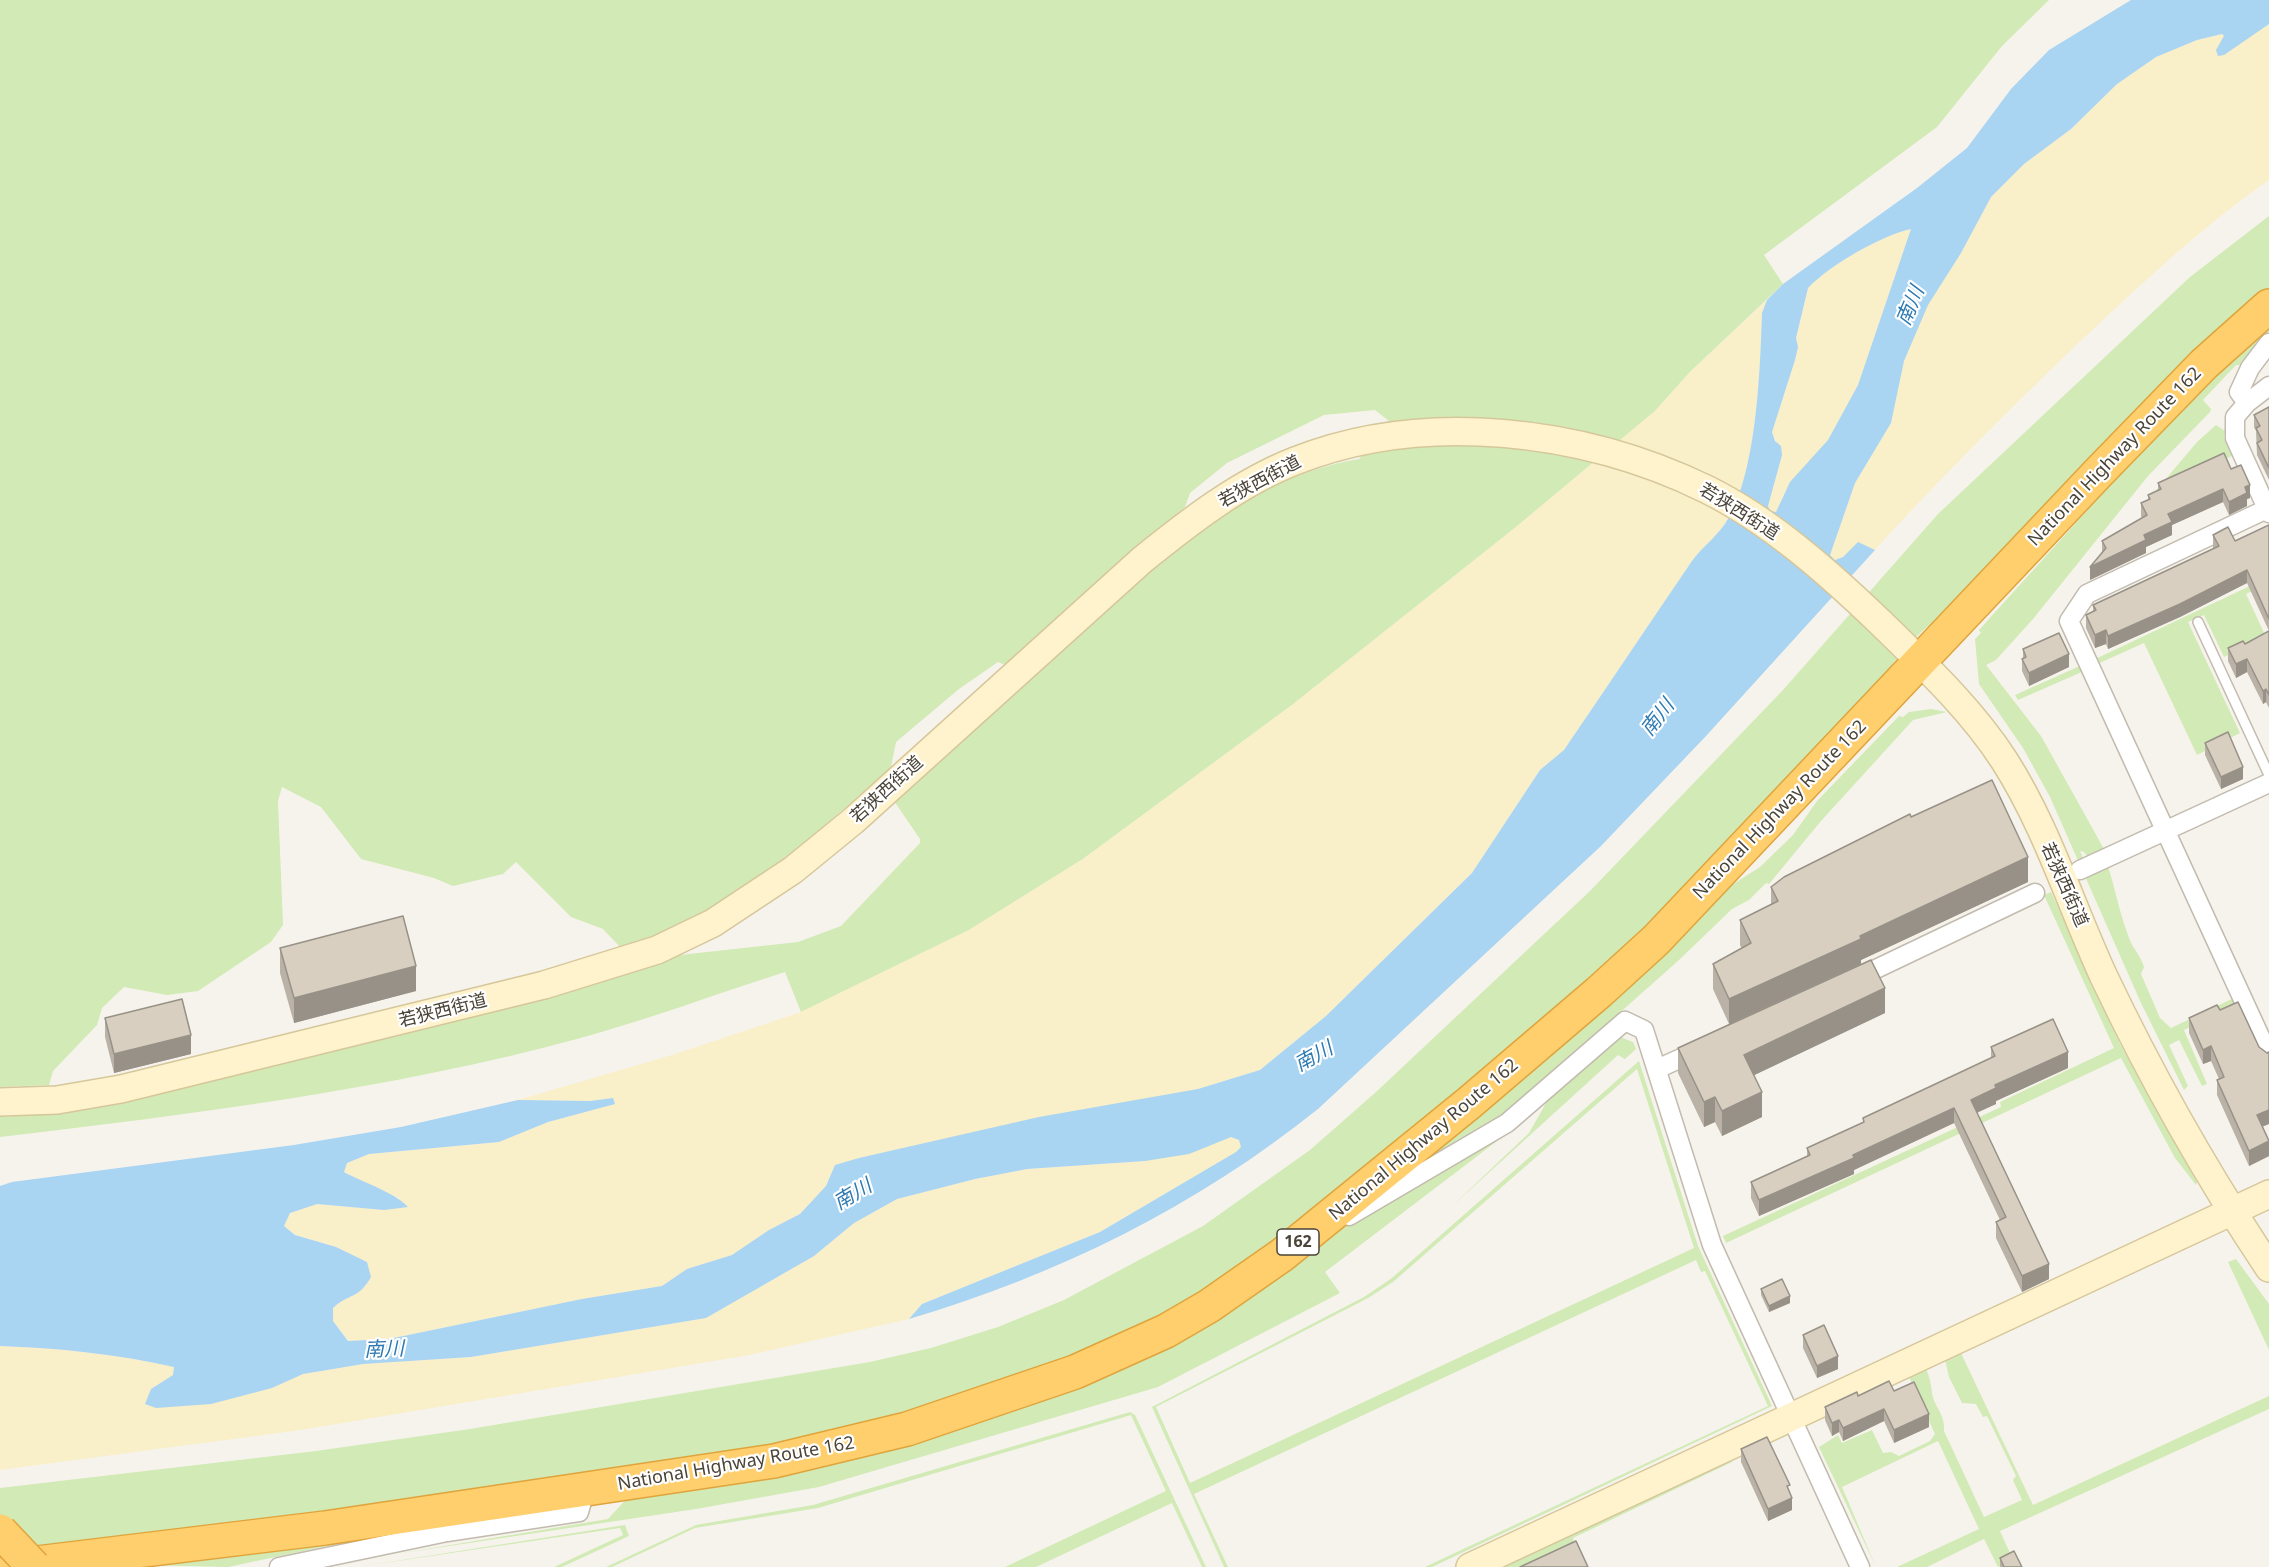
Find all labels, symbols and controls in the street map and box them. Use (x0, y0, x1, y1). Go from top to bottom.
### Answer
water label: 南川 (1892, 283, 1930, 329)
street label: National Highway Route 162 (2024, 363, 2206, 551)
street label: 若狭西街道 (1215, 451, 1305, 513)
street label: 若狭西街道 (1695, 479, 1783, 545)
water label: 南川 (1636, 695, 1680, 741)
street label: National Highway Route 162 (1689, 716, 1871, 904)
street label: 若狭西街道 (846, 752, 928, 828)
street label: 若狭西街道 (2036, 839, 2092, 931)
street label: 若狭西街道 (397, 990, 489, 1032)
water label: 南川 (1291, 1037, 1337, 1077)
street label: National Highway Route 162 (1325, 1055, 1523, 1225)
water label: 南川 (830, 1174, 876, 1216)
road number: 162 (1277, 1229, 1319, 1255)
water label: 南川 (364, 1337, 404, 1363)
street label: National Highway Route 162 (616, 1433, 856, 1495)

